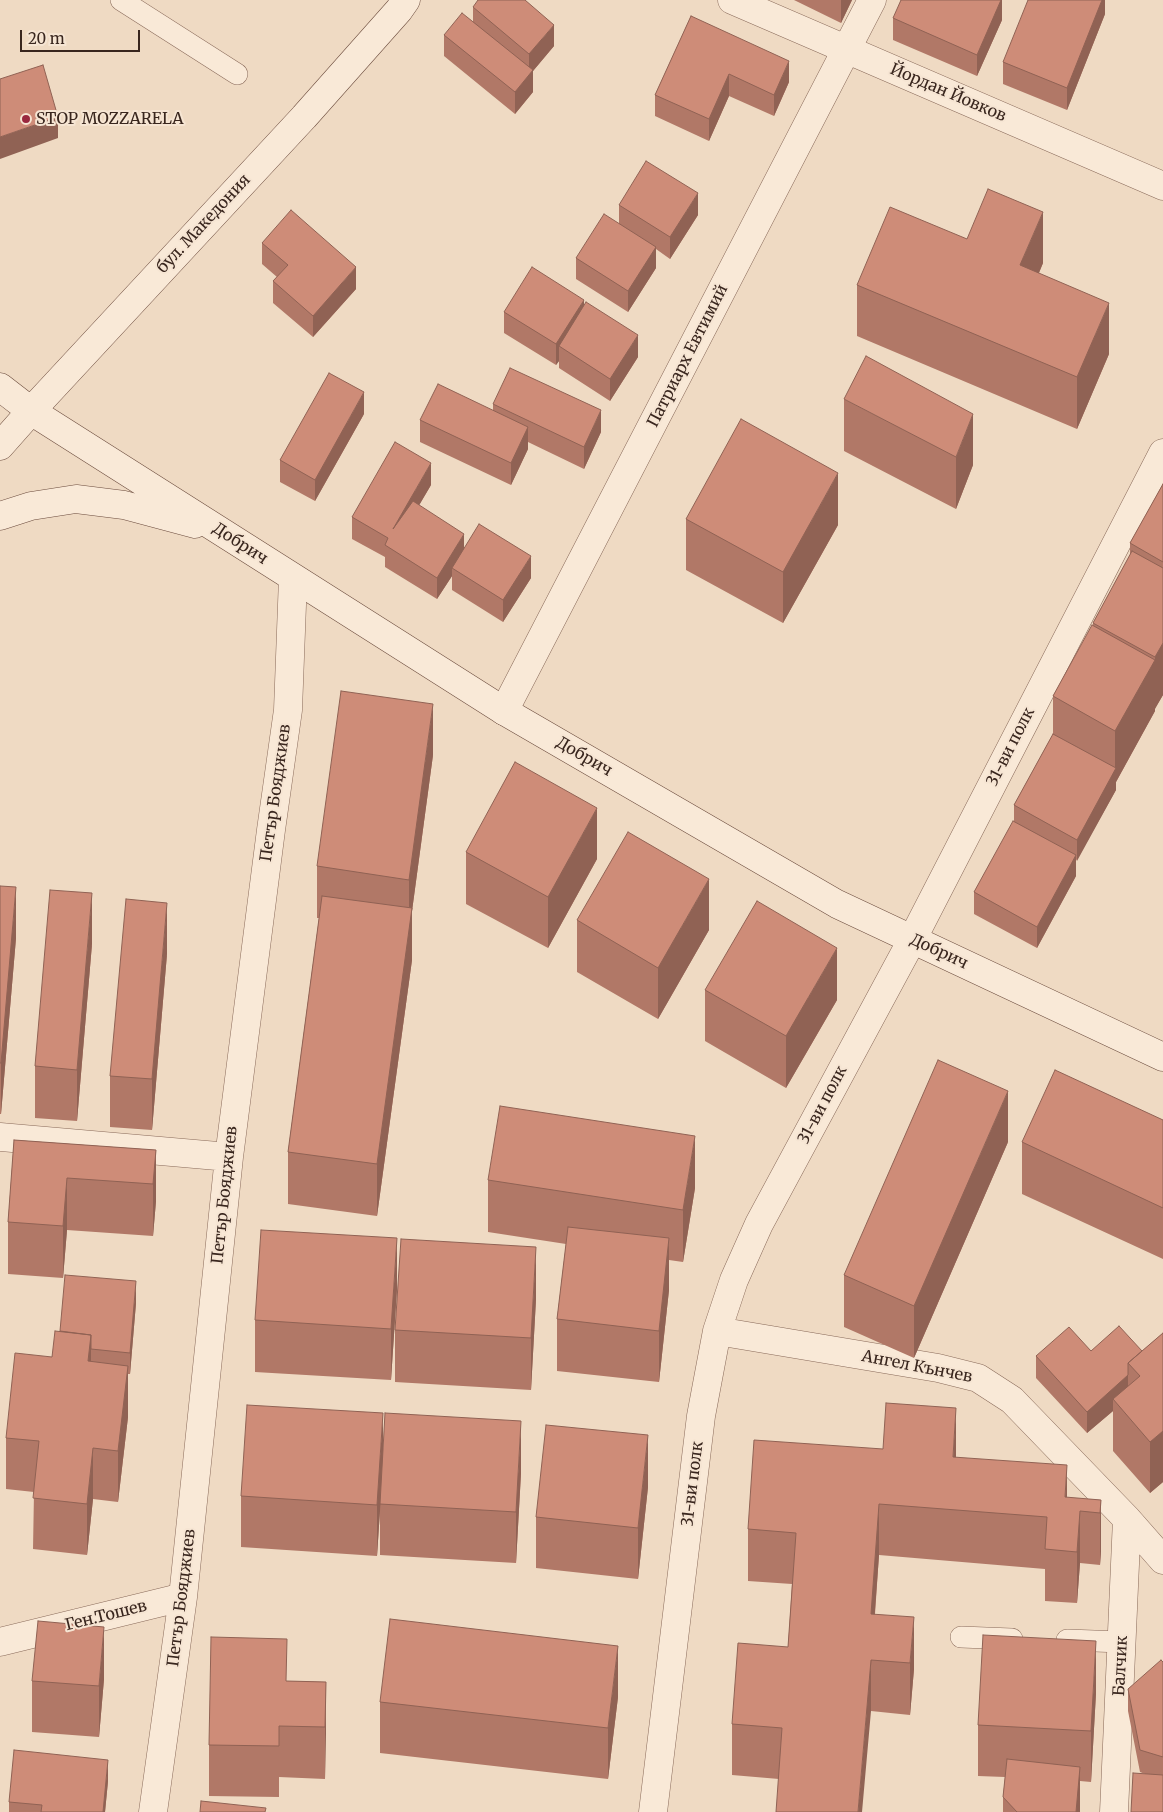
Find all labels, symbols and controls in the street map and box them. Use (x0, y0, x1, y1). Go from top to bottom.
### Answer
scale bar (22, 20, 142, 52)
text: 20 m (28, 29, 65, 48)
street label: Йордан Йовков (887, 60, 1009, 126)
place label: STOP MOZZARELA (36, 109, 184, 129)
marker: STOP MOZZARELA (20, 113, 32, 125)
street label: бул. Македония (153, 171, 255, 277)
street label: Патриарх Евтимий (644, 281, 732, 431)
street label: Добрич (209, 519, 271, 569)
street label: 31-ви полк (983, 704, 1039, 790)
street label: Петър Бояджиев (257, 723, 295, 863)
street label: Добрич (553, 733, 615, 781)
street label: Добрич (907, 930, 971, 974)
street label: 31-ви полк (794, 1063, 852, 1147)
street label: Петър Бояджиев (208, 1125, 242, 1265)
street label: Ангел Кънчев (860, 1347, 974, 1387)
street label: 31-ви полк (678, 1440, 708, 1528)
street label: Петър Бояджиев (164, 1528, 200, 1668)
street label: Ген.Тошев (63, 1597, 149, 1635)
street label: Балчик (1110, 1635, 1132, 1697)

